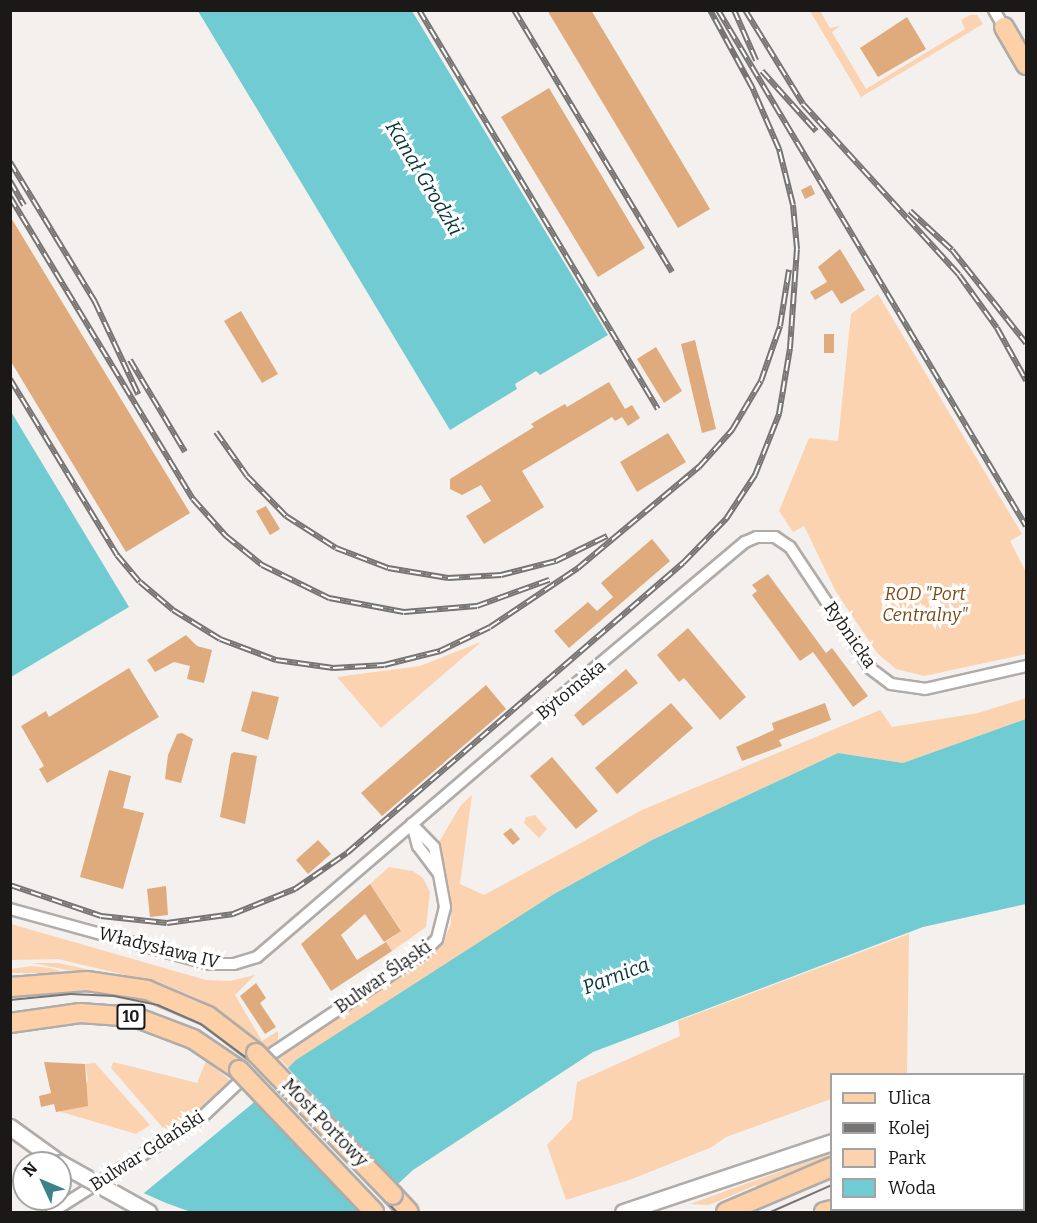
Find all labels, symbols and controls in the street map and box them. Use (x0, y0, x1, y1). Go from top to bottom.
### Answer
water label: Kanał Grodzki (380, 116, 468, 240)
park label: ROD "Port Centralny" (882, 584, 968, 626)
street label: Rybnicka (819, 598, 881, 672)
street label: Bytomska (532, 656, 610, 724)
street label: Władysława IV (96, 923, 222, 973)
street label: Bulwar Śląski (331, 936, 435, 1018)
water label: Parnica (579, 952, 653, 1000)
road number: 10 (116, 1004, 146, 1030)
legend (830, 1073, 1025, 1211)
street label: Most Portowy (278, 1074, 372, 1172)
text: Ulica (888, 1087, 931, 1109)
street label: Bulwar Gdański (86, 1106, 208, 1196)
text: Kolej (888, 1117, 930, 1139)
text: Park (888, 1147, 926, 1169)
north arrow (12, 1151, 72, 1211)
text: N (19, 1158, 41, 1181)
text: Woda (888, 1177, 936, 1199)

